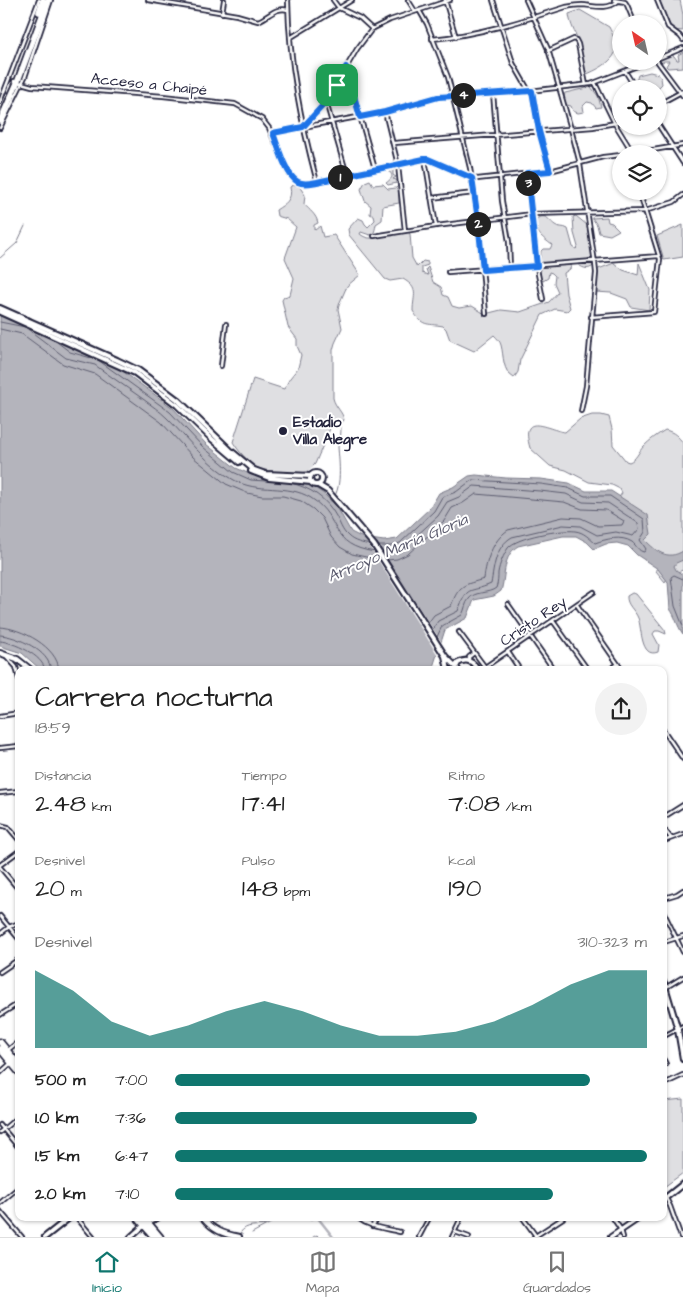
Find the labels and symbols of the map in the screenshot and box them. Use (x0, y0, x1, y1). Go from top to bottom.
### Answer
north arrow (612, 15, 668, 70)
pin (316, 64, 358, 106)
street label: Acceso a Chaipé (90, 68, 208, 101)
pin: 4 (450, 82, 476, 108)
pin: 1 (328, 164, 352, 190)
pin: 3 (516, 170, 540, 196)
pin: 2 (466, 212, 490, 236)
place label: Estadio Villa Alegre (292, 412, 367, 452)
marker: Estadio Villa Alegre (277, 425, 289, 437)
water label: Arroyo María Gloria (324, 508, 472, 588)
street label: Cristo Rey (496, 591, 571, 652)

